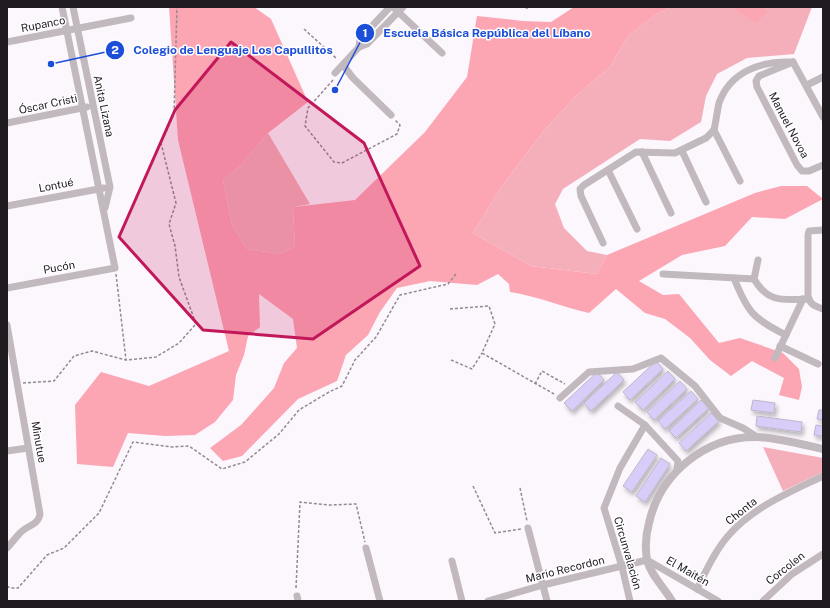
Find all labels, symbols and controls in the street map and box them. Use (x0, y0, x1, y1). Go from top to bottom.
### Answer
street label: Rupanco (20, 14, 66, 34)
callout: Escuela Básica República del Líbano (355, 21, 599, 45)
text: 1 (362, 26, 368, 40)
text: Escuela Básica República del Líbano (383, 26, 591, 40)
callout: Colegio de Lenguaje Los Capullitos (105, 38, 341, 62)
text: 2 (111, 43, 119, 57)
text: Colegio de Lenguaje Los Capullitos (133, 43, 333, 57)
street label: Anita Lizana (92, 74, 116, 138)
street label: Manuel Novoa (767, 90, 811, 160)
street label: Óscar Cristi (17, 91, 78, 116)
street label: Lontué (38, 176, 74, 194)
street label: Pucón (42, 258, 76, 276)
street label: Minutue (29, 420, 49, 464)
street label: Chonta (723, 495, 759, 527)
street label: Circunvalación (612, 515, 644, 591)
street label: Corcolen (763, 549, 807, 587)
street label: Mario Recordon (524, 553, 606, 585)
street label: El Maitén (664, 554, 712, 588)

